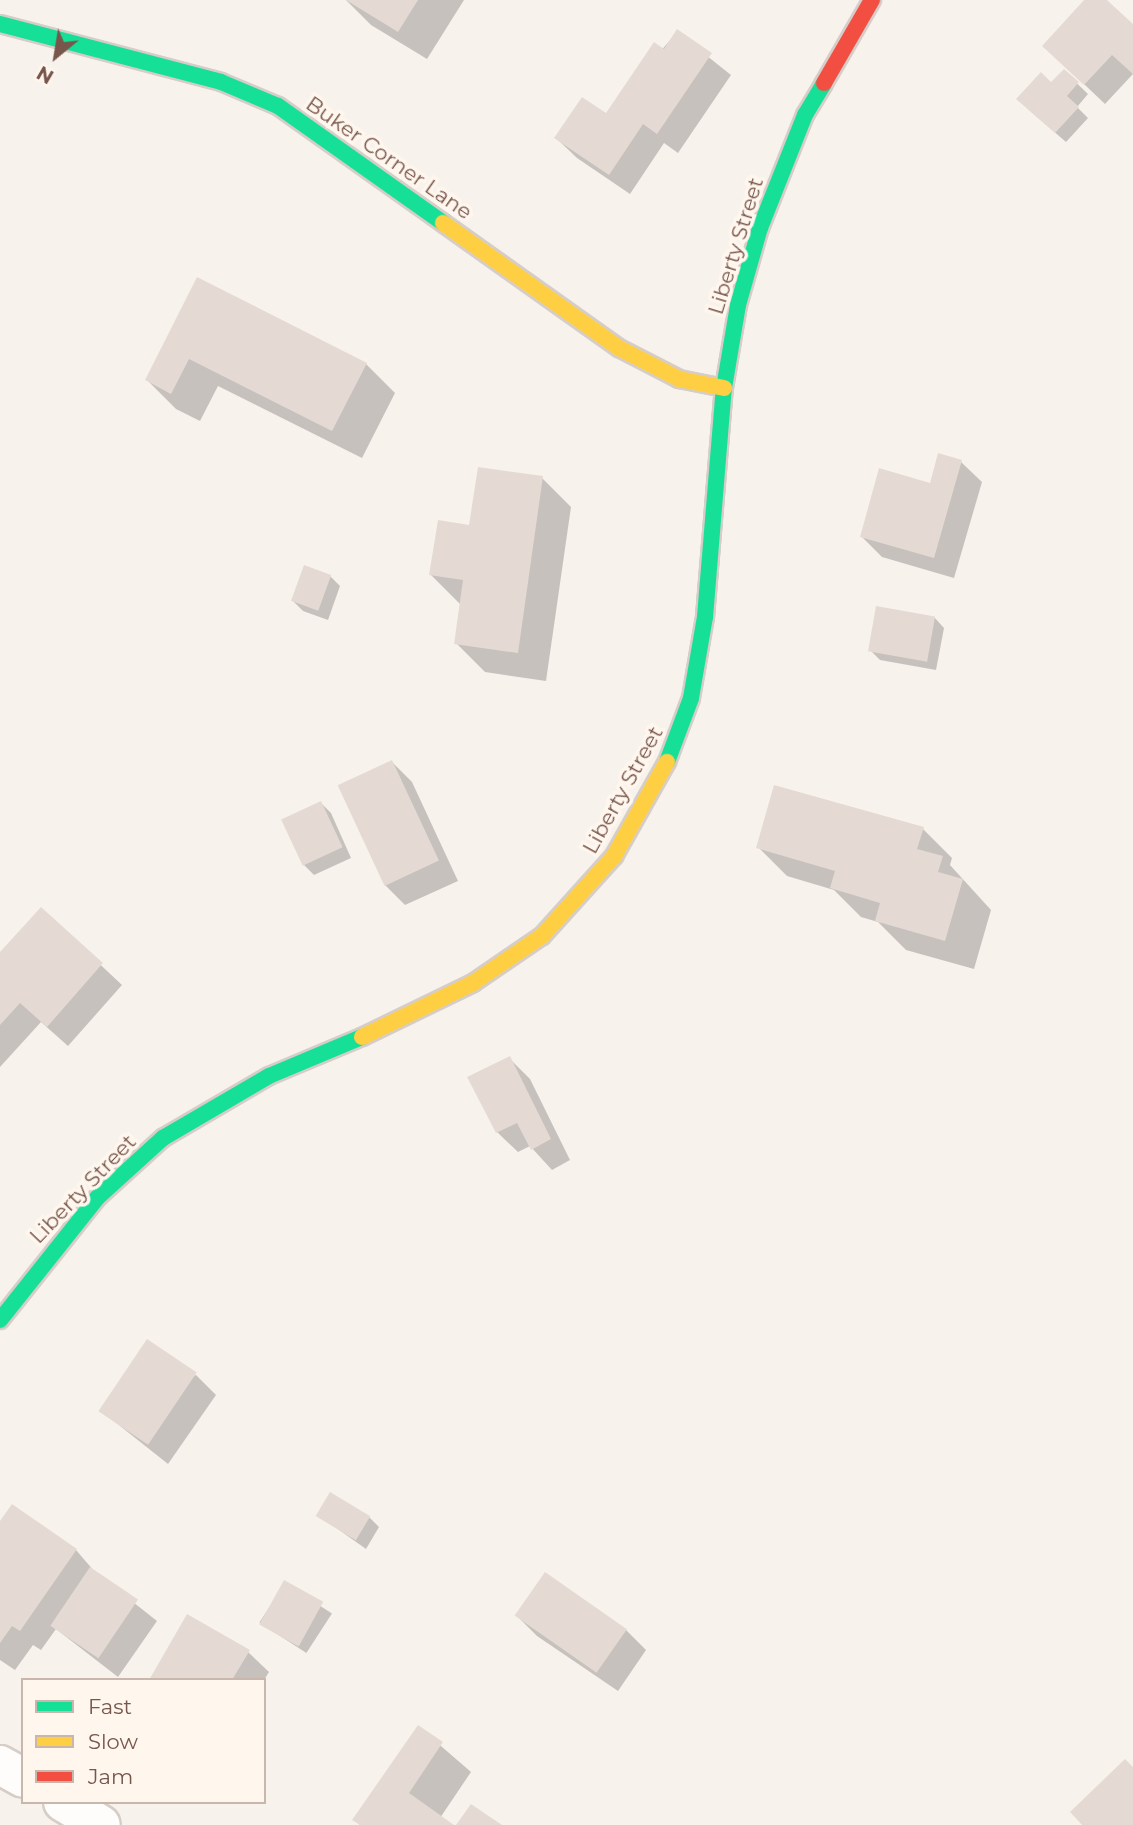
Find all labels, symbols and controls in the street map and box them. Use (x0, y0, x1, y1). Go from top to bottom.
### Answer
north arrow (21, 21, 91, 91)
text: N (33, 61, 58, 88)
street label: Buker Corner Lane (301, 91, 477, 225)
street label: Liberty Street (703, 175, 769, 317)
street label: Liberty Street (578, 722, 668, 858)
street label: Liberty Street (25, 1129, 141, 1249)
legend (21, 1678, 266, 1804)
text: Fast (88, 1694, 132, 1719)
text: Slow (88, 1729, 138, 1754)
text: Jam (88, 1764, 133, 1789)

